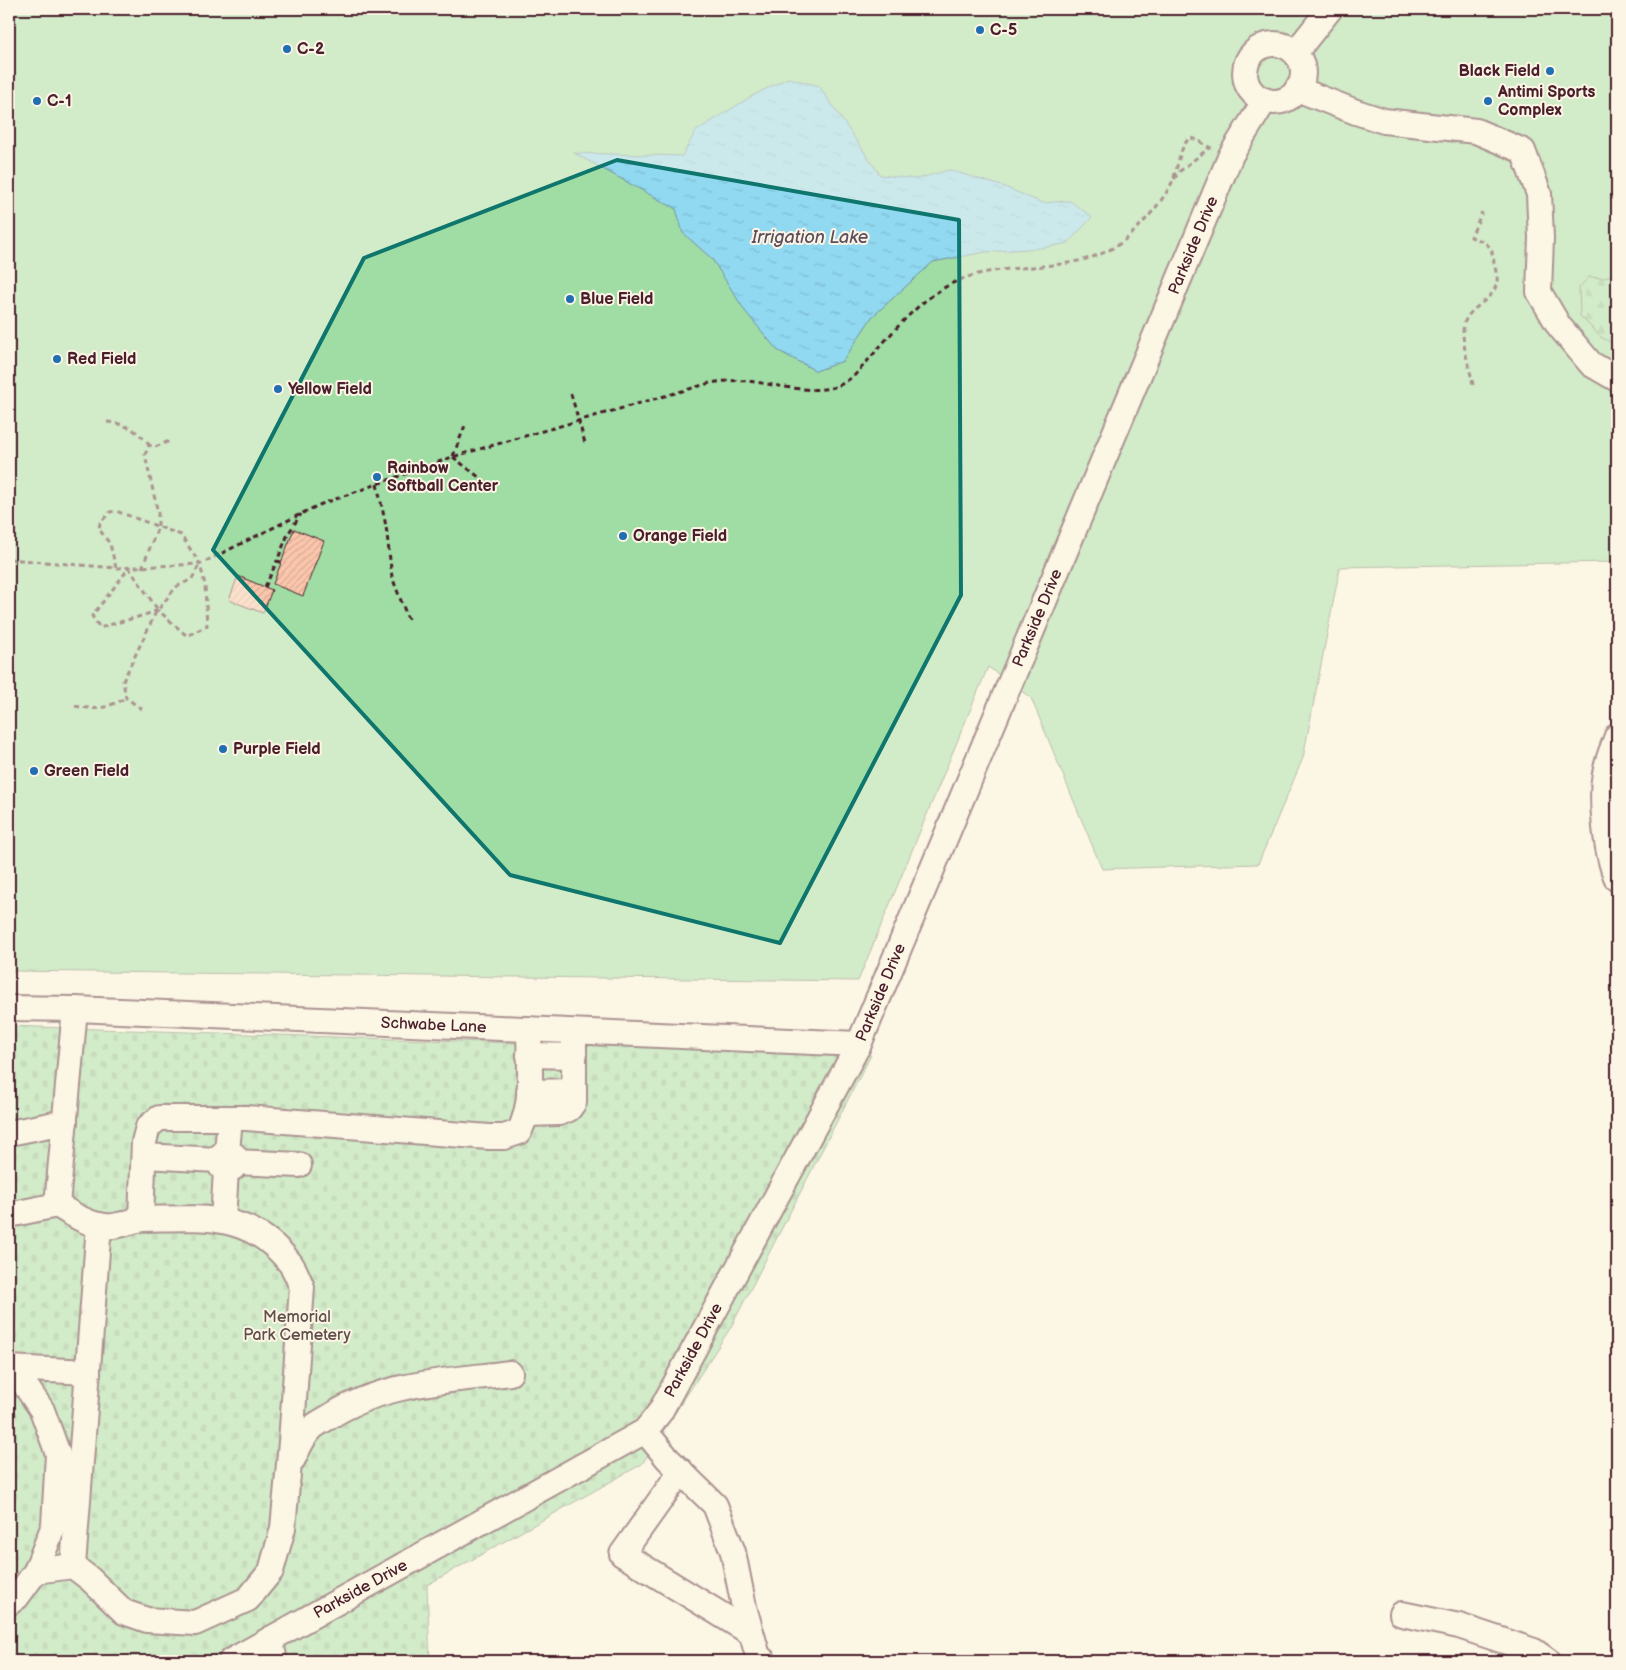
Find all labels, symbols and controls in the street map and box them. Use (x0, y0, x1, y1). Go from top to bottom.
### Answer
place label: C-5 (990, 21, 1017, 40)
marker: C-5 (974, 24, 986, 36)
place label: C-2 (297, 40, 325, 59)
marker: C-2 (281, 43, 293, 55)
place label: Black Field (1458, 62, 1540, 81)
marker: Black Field (1544, 65, 1556, 77)
place label: Antimi Sports Complex (1497, 83, 1596, 120)
place label: C-1 (47, 92, 72, 111)
marker: C-1 (31, 95, 43, 107)
marker: Antimi Sports Complex (1482, 95, 1494, 107)
street label: Parkside Drive (1164, 193, 1222, 297)
water label: Irrigation Lake (751, 227, 868, 248)
place label: Blue Field (580, 290, 653, 309)
marker: Blue Field (564, 293, 576, 305)
place label: Red Field (67, 350, 136, 369)
marker: Red Field (51, 353, 63, 365)
place label: Yellow Field (288, 380, 372, 399)
marker: Yellow Field (272, 383, 284, 395)
place label: Rainbow Softball Center (387, 459, 499, 496)
marker: Rainbow Softball Center (371, 471, 383, 483)
place label: Orange Field (633, 527, 727, 546)
marker: Orange Field (617, 530, 629, 542)
street label: Parkside Drive (1008, 566, 1066, 670)
place label: Purple Field (233, 740, 321, 759)
marker: Purple Field (217, 743, 229, 755)
place label: Green Field (44, 762, 129, 781)
marker: Green Field (28, 765, 40, 777)
street label: Parkside Drive (852, 940, 910, 1044)
street label: Schwabe Lane (380, 1013, 487, 1037)
street label: Parkside Drive (660, 1299, 727, 1401)
park label: Memorial Park Cemetery (243, 1308, 352, 1345)
street label: Parkside Drive (310, 1555, 411, 1623)

